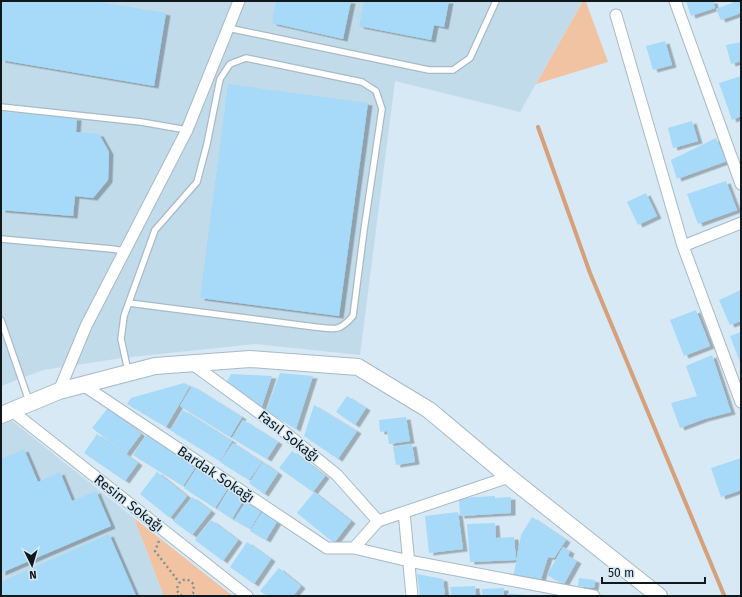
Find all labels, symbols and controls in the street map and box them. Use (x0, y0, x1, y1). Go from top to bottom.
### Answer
street label: Fasıl Sokağı (255, 407, 323, 466)
street label: Bardak Sokağı (174, 442, 258, 506)
street label: Resim Sokağı (91, 471, 167, 536)
north arrow (12, 545, 52, 585)
scale bar (602, 559, 705, 585)
text: 50 m (608, 566, 634, 580)
text: N (29, 568, 37, 581)

